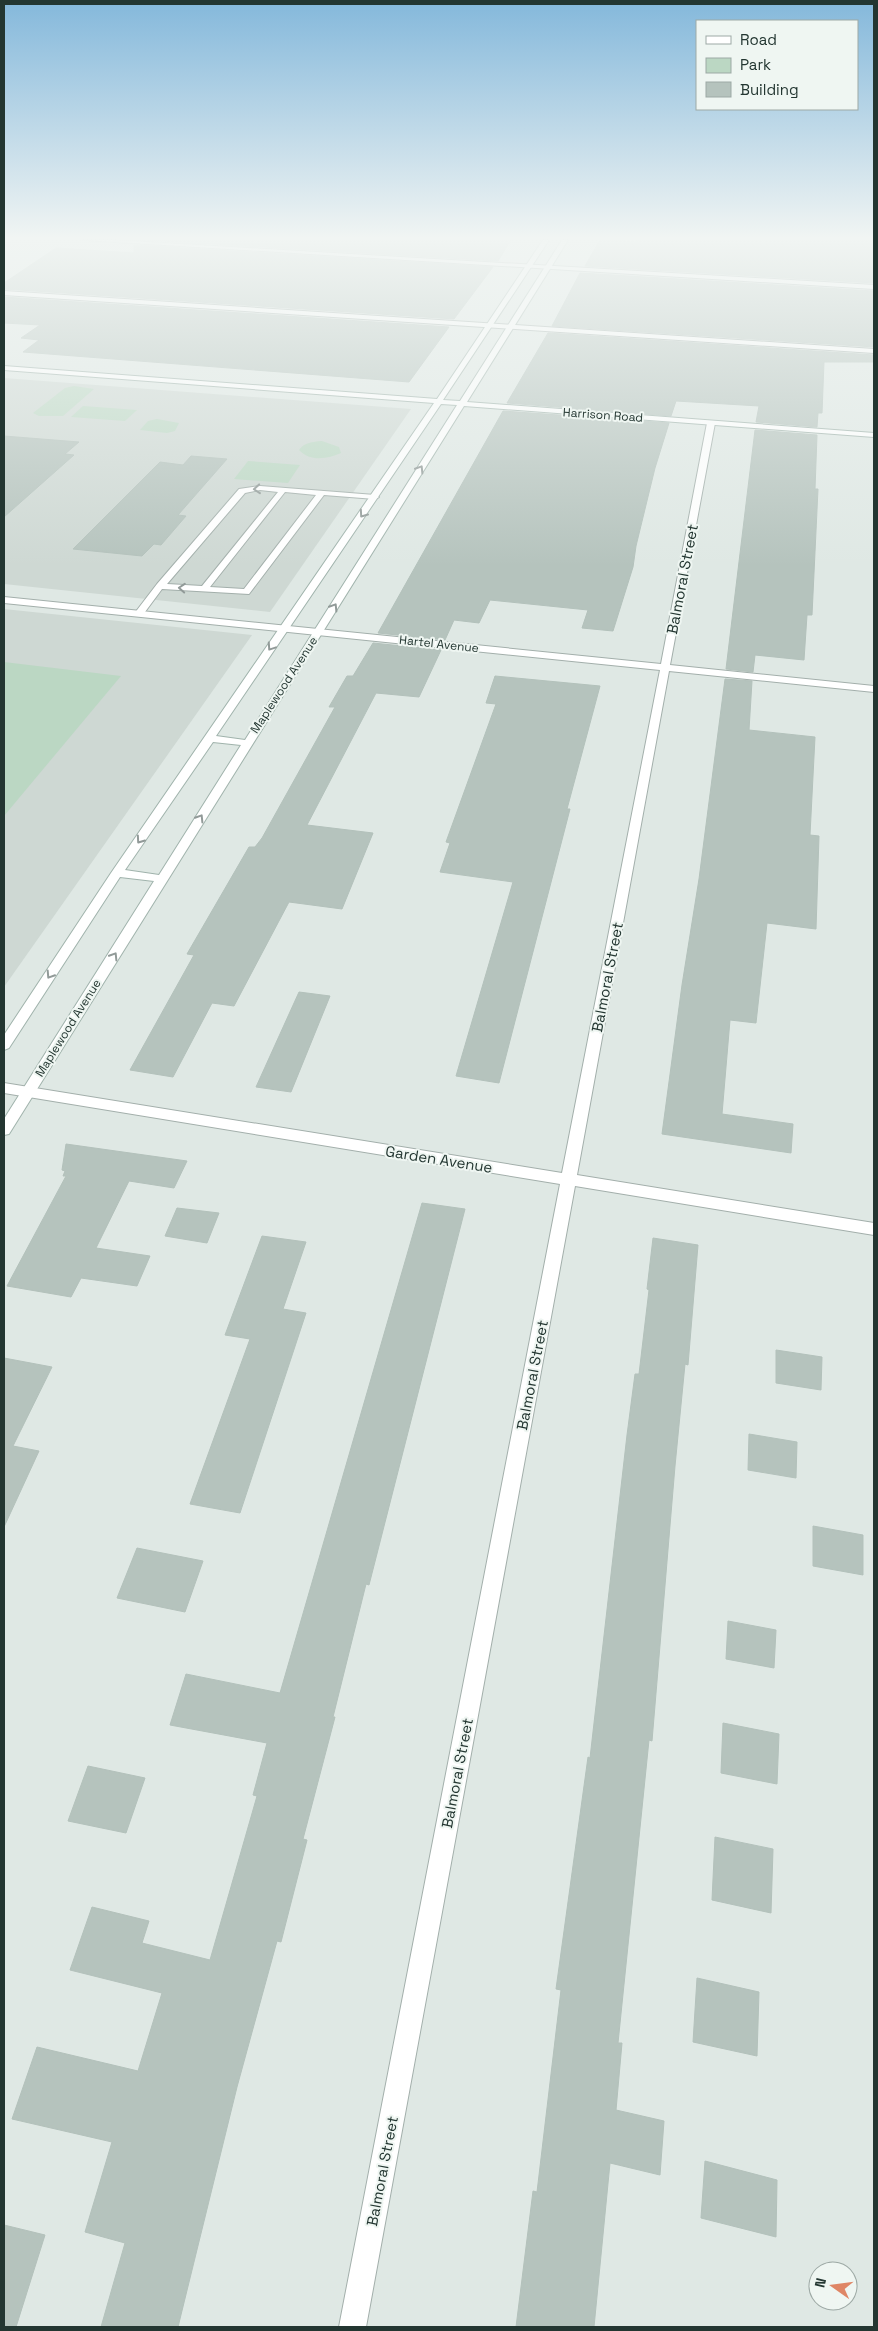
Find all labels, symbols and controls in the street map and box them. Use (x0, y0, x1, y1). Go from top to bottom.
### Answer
legend (696, 20, 858, 110)
text: Road (740, 30, 777, 49)
text: Park (740, 55, 771, 74)
text: Building (740, 80, 799, 99)
street label: Harrison Road (562, 404, 644, 426)
one-way arrow (414, 465, 423, 475)
one-way arrow (252, 483, 260, 494)
one-way arrow (360, 508, 369, 517)
street label: Balmoral Street (662, 522, 702, 636)
one-way arrow (178, 582, 186, 593)
one-way arrow (328, 604, 338, 613)
street label: Hartel Avenue (398, 632, 480, 656)
street label: Maplewood Avenue (247, 634, 321, 736)
one-way arrow (268, 642, 277, 651)
one-way arrow (194, 815, 204, 824)
one-way arrow (137, 834, 146, 843)
street label: Balmoral Street (587, 920, 627, 1034)
one-way arrow (108, 952, 117, 961)
one-way arrow (47, 969, 56, 978)
street label: Maplewood Avenue (31, 976, 105, 1080)
street label: Garden Avenue (384, 1141, 494, 1177)
street label: Balmoral Street (512, 1318, 552, 1432)
street label: Balmoral Street (437, 1716, 477, 1830)
street label: Balmoral Street (362, 2114, 402, 2228)
north arrow (808, 2261, 858, 2311)
text: N (811, 2276, 830, 2290)

